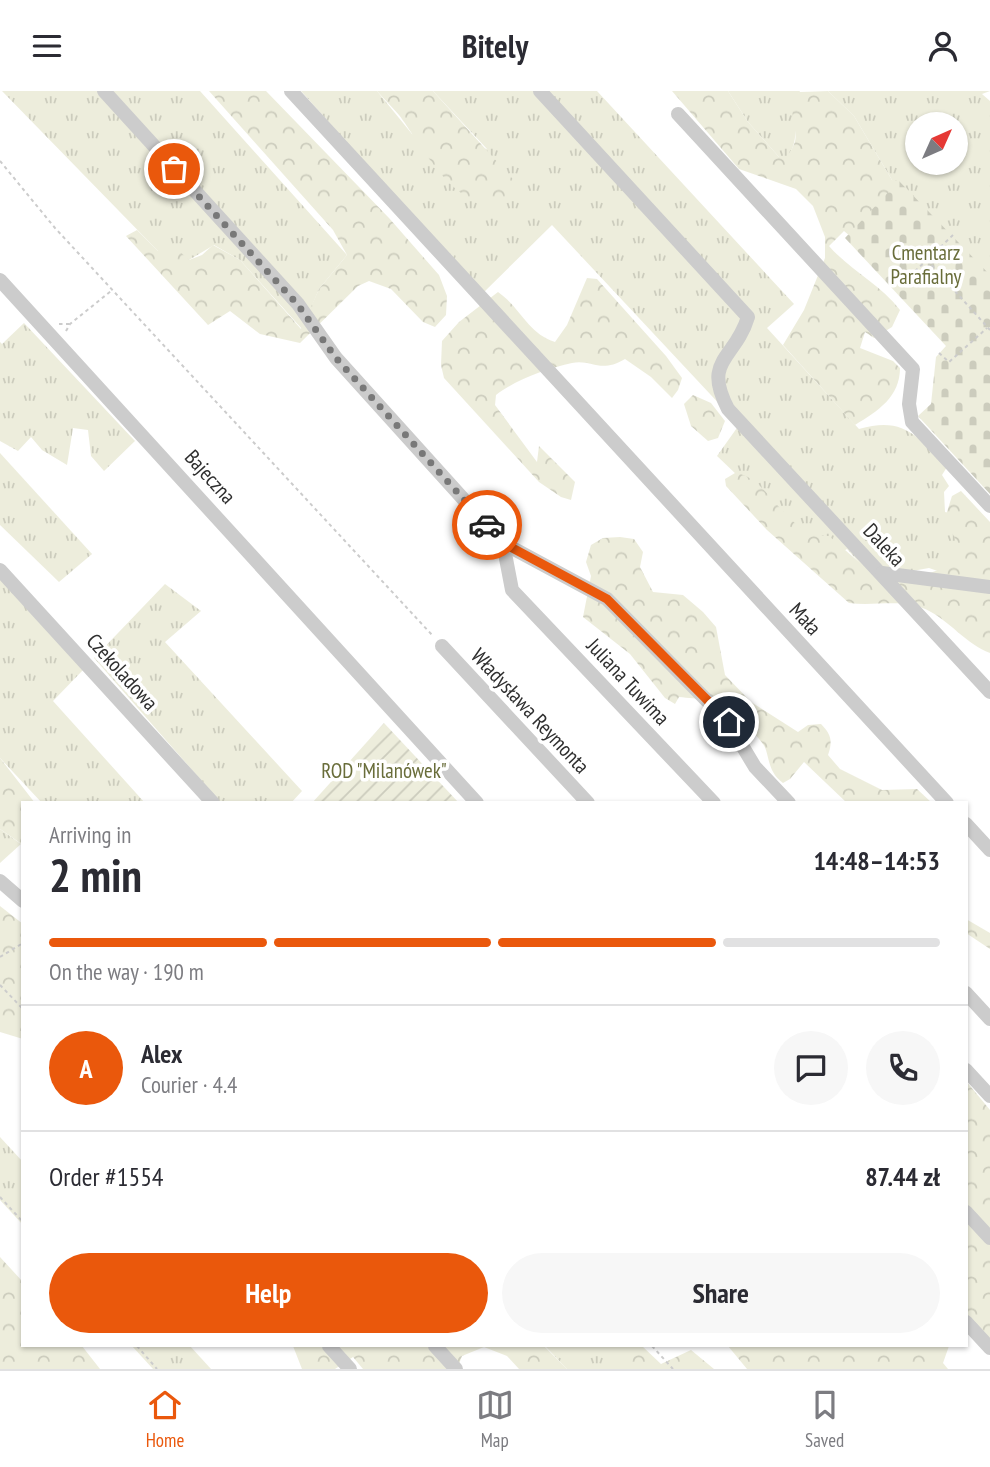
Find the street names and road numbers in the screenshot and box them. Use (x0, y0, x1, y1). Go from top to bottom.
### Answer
street label: Bajeczna (179, 444, 242, 509)
street label: Daleka (858, 517, 911, 572)
street label: Mała (784, 597, 827, 641)
street label: Czekoladowa (81, 628, 164, 716)
street label: Juliana Tuwima (581, 632, 676, 731)
street label: Władysława Reymonta (465, 642, 595, 779)

